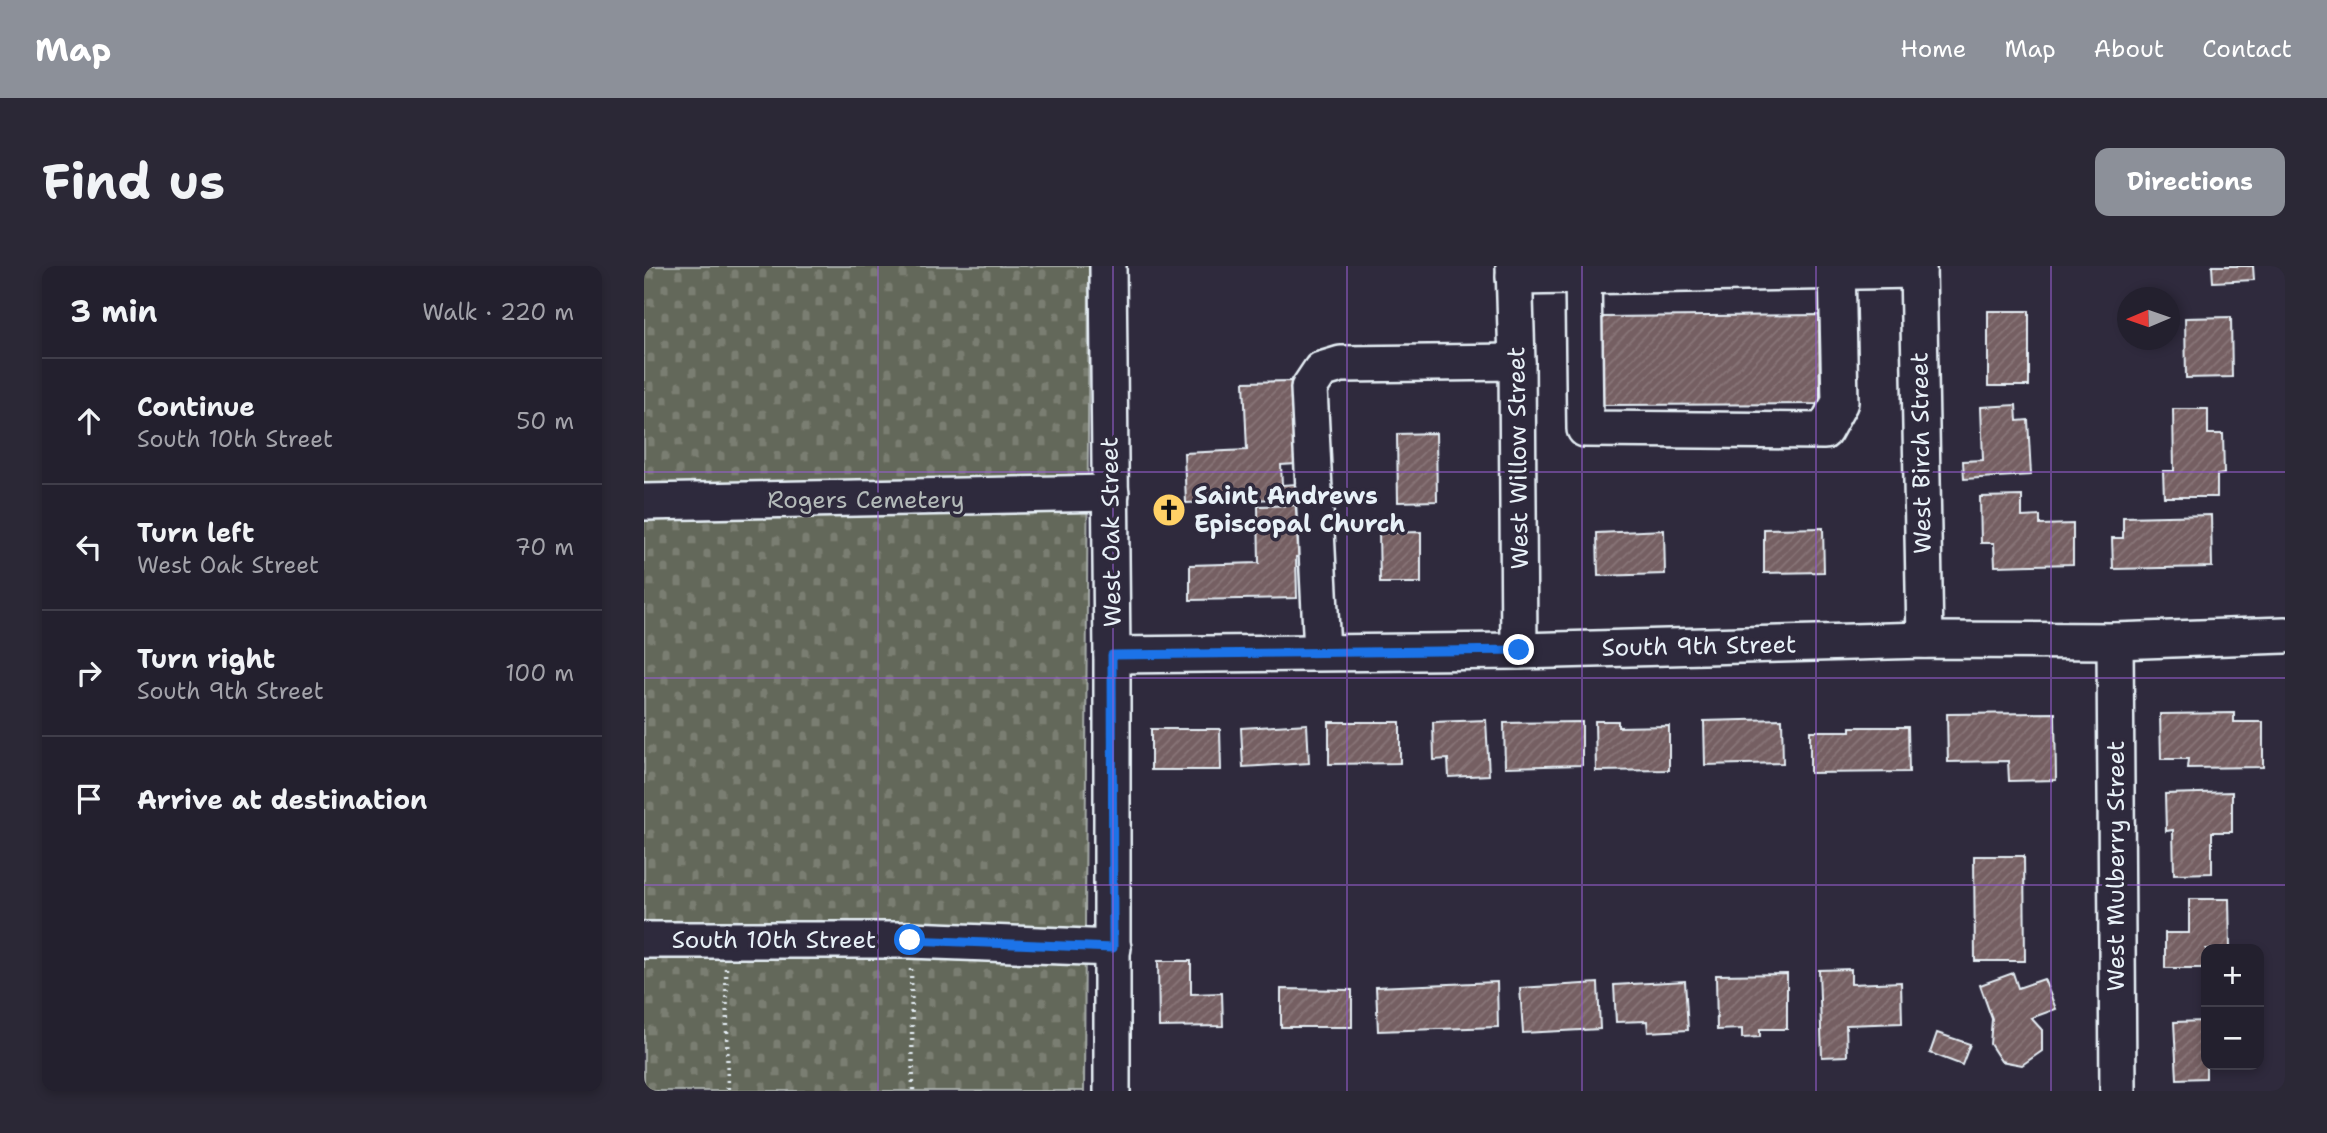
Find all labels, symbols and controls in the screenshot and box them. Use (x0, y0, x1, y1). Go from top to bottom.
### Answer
text: Map (35, 27, 111, 72)
text: Home (1900, 33, 1966, 65)
text: Map (2004, 33, 2056, 65)
text: About (2094, 33, 2164, 65)
text: Contact (2202, 33, 2292, 65)
button: Directions (2095, 148, 2285, 216)
text: Find us (42, 149, 225, 215)
north arrow (2117, 287, 2180, 350)
text: 3 min (70, 291, 157, 332)
text: Walk · 220 m (422, 297, 574, 327)
street label: West Willow Street (1500, 346, 1536, 570)
street label: West Birch Street (1903, 352, 1939, 554)
text: Continue (137, 389, 255, 424)
icon: ahead (70, 402, 108, 440)
text: 50 m (516, 406, 574, 436)
text: South 10th Street (137, 424, 333, 454)
street label: West Oak Street (1093, 437, 1129, 627)
place label: Saint Andrews Episcopal Church (1194, 480, 1405, 540)
park label: Rogers Cemetery (767, 484, 965, 516)
church icon: Saint Andrews Episcopal Church (1150, 491, 1188, 529)
text: Turn left (137, 515, 254, 550)
icon: left (70, 528, 108, 566)
text: 70 m (515, 532, 574, 562)
text: West Oak Street (137, 550, 319, 580)
street label: South 9th Street (1601, 628, 1797, 664)
route end (1503, 634, 1534, 665)
text: Turn right (137, 641, 275, 676)
icon: right (70, 654, 108, 692)
text: 100 m (505, 658, 574, 688)
text: South 9th Street (137, 676, 324, 706)
street label: West Mulberry Street (2100, 741, 2132, 991)
icon: arrive (70, 780, 108, 818)
text: Arrive at destination (137, 782, 427, 817)
street label: South 10th Street (672, 924, 876, 956)
route start (894, 924, 925, 955)
map controls (2201, 944, 2264, 1070)
button: + (2201, 944, 2264, 1007)
button: − (2201, 1007, 2264, 1070)

